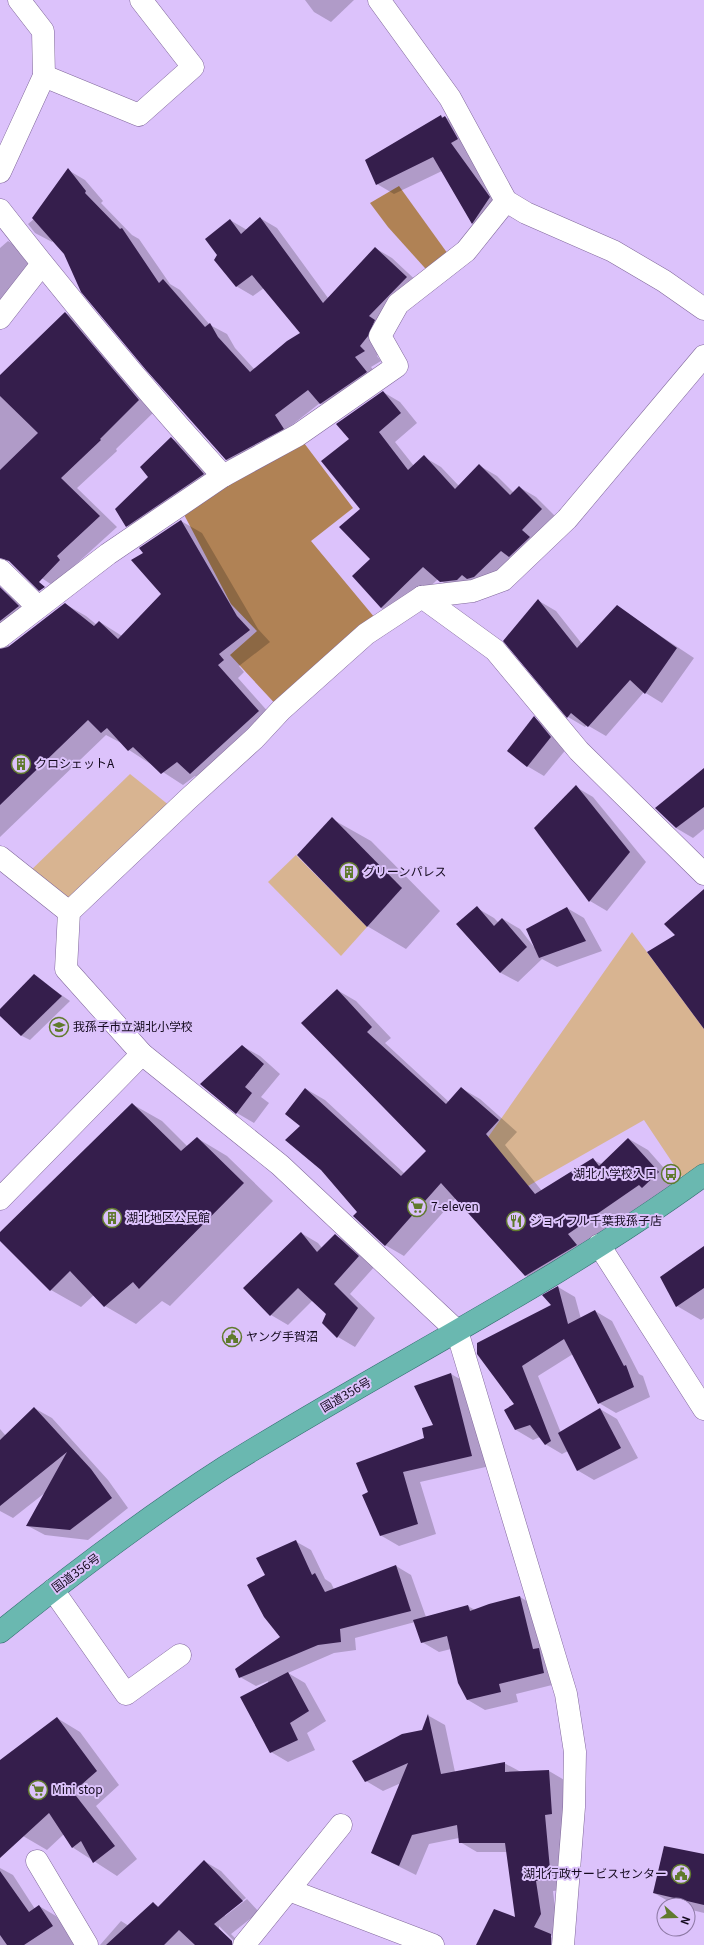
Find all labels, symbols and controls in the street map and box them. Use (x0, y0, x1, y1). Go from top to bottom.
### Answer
building icon: クロシェットA (10, 753, 32, 775)
place label: クロシェットA (35, 754, 115, 771)
building icon: グリーンパレス (338, 861, 360, 883)
place label: グリーンパレス (363, 862, 446, 879)
school or university icon: 我孫子市立湖北小学校 (48, 1016, 70, 1038)
place label: 我孫子市立湖北小学校 (73, 1017, 193, 1034)
bus stop icon: 湖北小学校入口 (660, 1163, 682, 1185)
place label: 湖北小学校入口 (573, 1164, 657, 1181)
supermarket icon: 7-eleven (406, 1196, 428, 1218)
place label: 7-eleven (431, 1197, 479, 1214)
building icon: 湖北地区公民館 (101, 1207, 123, 1229)
place label: 湖北地区公民館 (126, 1208, 210, 1225)
restaurant icon: ジョイフル千葉我孫子店 (505, 1210, 527, 1232)
place label: ジョイフル千葉我孫子店 (530, 1211, 662, 1228)
public building icon: ヤング手賀沼 (221, 1326, 243, 1348)
place label: ヤング手賀沼 (246, 1327, 318, 1344)
street label: 国道356号 (317, 1372, 374, 1415)
street label: 国道356号 (47, 1548, 103, 1595)
supermarket icon: Mini stop (27, 1779, 49, 1801)
place label: Mini stop (52, 1780, 103, 1797)
public building icon: 湖北行政サービスセンター (670, 1863, 692, 1885)
place label: 湖北行政サービスセンター (523, 1864, 667, 1881)
north arrow (656, 1897, 696, 1937)
text: N (677, 1914, 695, 1927)

